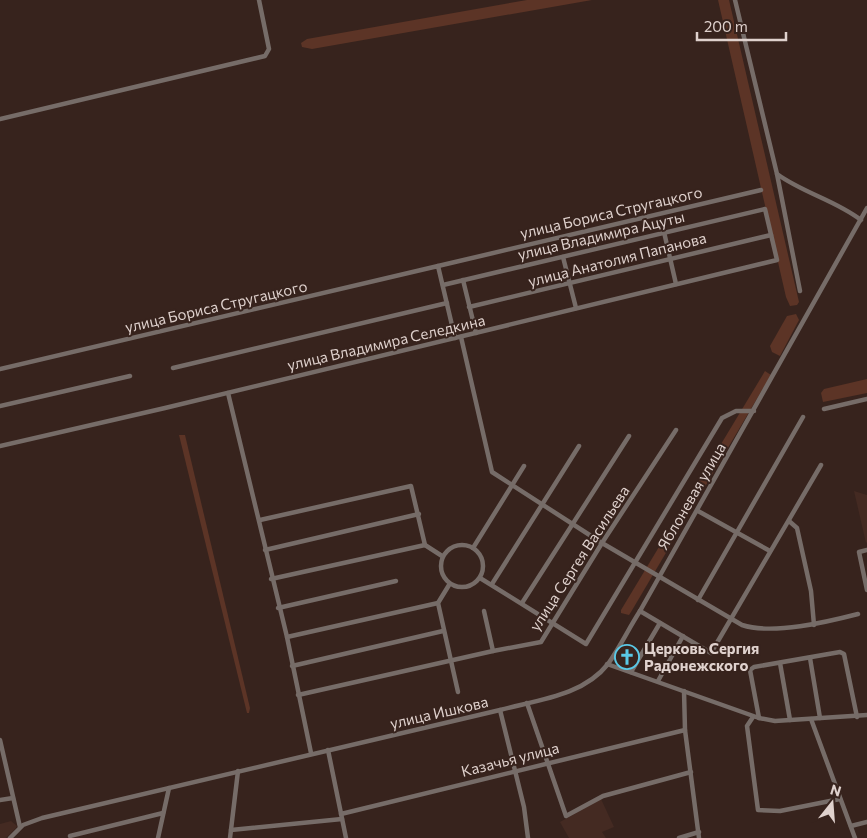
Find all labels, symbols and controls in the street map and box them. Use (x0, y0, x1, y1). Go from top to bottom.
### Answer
scale bar (697, 10, 786, 42)
text: 200 m (704, 17, 748, 35)
street label: улица Бориса Стругацкого (518, 182, 704, 242)
street label: улица Владимира Ацуты (516, 207, 686, 263)
street label: улица Анатолия Папанова (526, 228, 708, 290)
street label: улица Бориса Стругацкого (123, 276, 309, 336)
street label: улица Владимира Селедкина (285, 310, 487, 374)
street label: Яблоневая улица (653, 439, 729, 553)
street label: улица Сергея Васильева (525, 482, 633, 634)
place label: Церковь Сергия Радонежского (644, 639, 759, 674)
church icon: Церковь Сергия Радонежского (614, 644, 640, 670)
street label: улица Ишкова (388, 692, 490, 732)
street label: Казачья улица (459, 738, 561, 780)
north arrow (807, 778, 857, 828)
text: N (828, 780, 843, 800)

